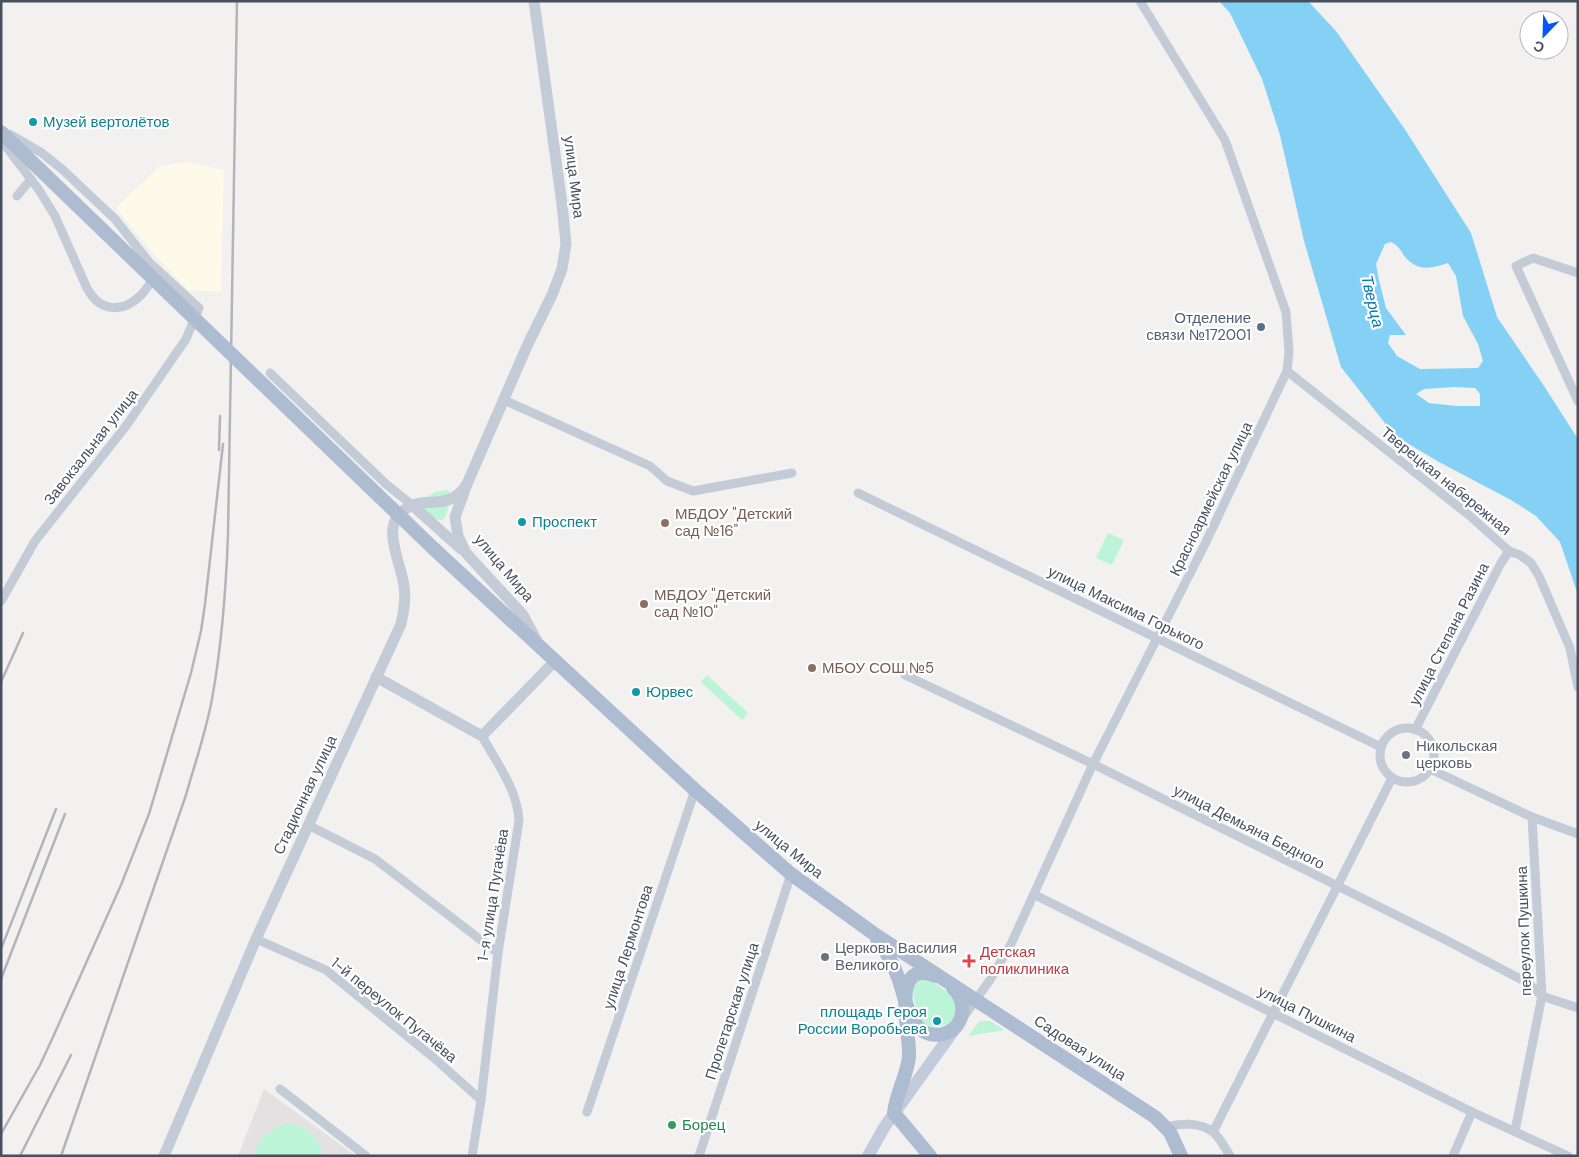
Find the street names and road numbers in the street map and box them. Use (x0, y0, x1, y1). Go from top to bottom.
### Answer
street label: улица Мира (559, 135, 589, 220)
street label: Завокзальная улица (39, 384, 143, 509)
street label: Красноармейская улица (1165, 418, 1257, 579)
street label: Тверецкая набережная (1377, 422, 1515, 540)
street label: улица Мира (470, 530, 539, 607)
street label: улица Степана Разина (1404, 559, 1494, 709)
street label: улица Максима Горького (1044, 561, 1208, 655)
street label: Стадионная улица (269, 731, 342, 858)
street label: улица Демьяна Бедного (1170, 780, 1328, 874)
street label: улица Мира (751, 815, 828, 883)
street label: 1-я улица Пугачёва (473, 827, 513, 963)
street label: переулок Пушкина (1512, 865, 1536, 996)
street label: улица Лермонтова (598, 882, 658, 1012)
street label: Пролетарская улица (700, 939, 764, 1082)
street label: 1-й переулок Пугачёва (327, 953, 462, 1068)
street label: улица Пушкина (1255, 981, 1360, 1048)
street label: Садовая улица (1030, 1011, 1130, 1086)

